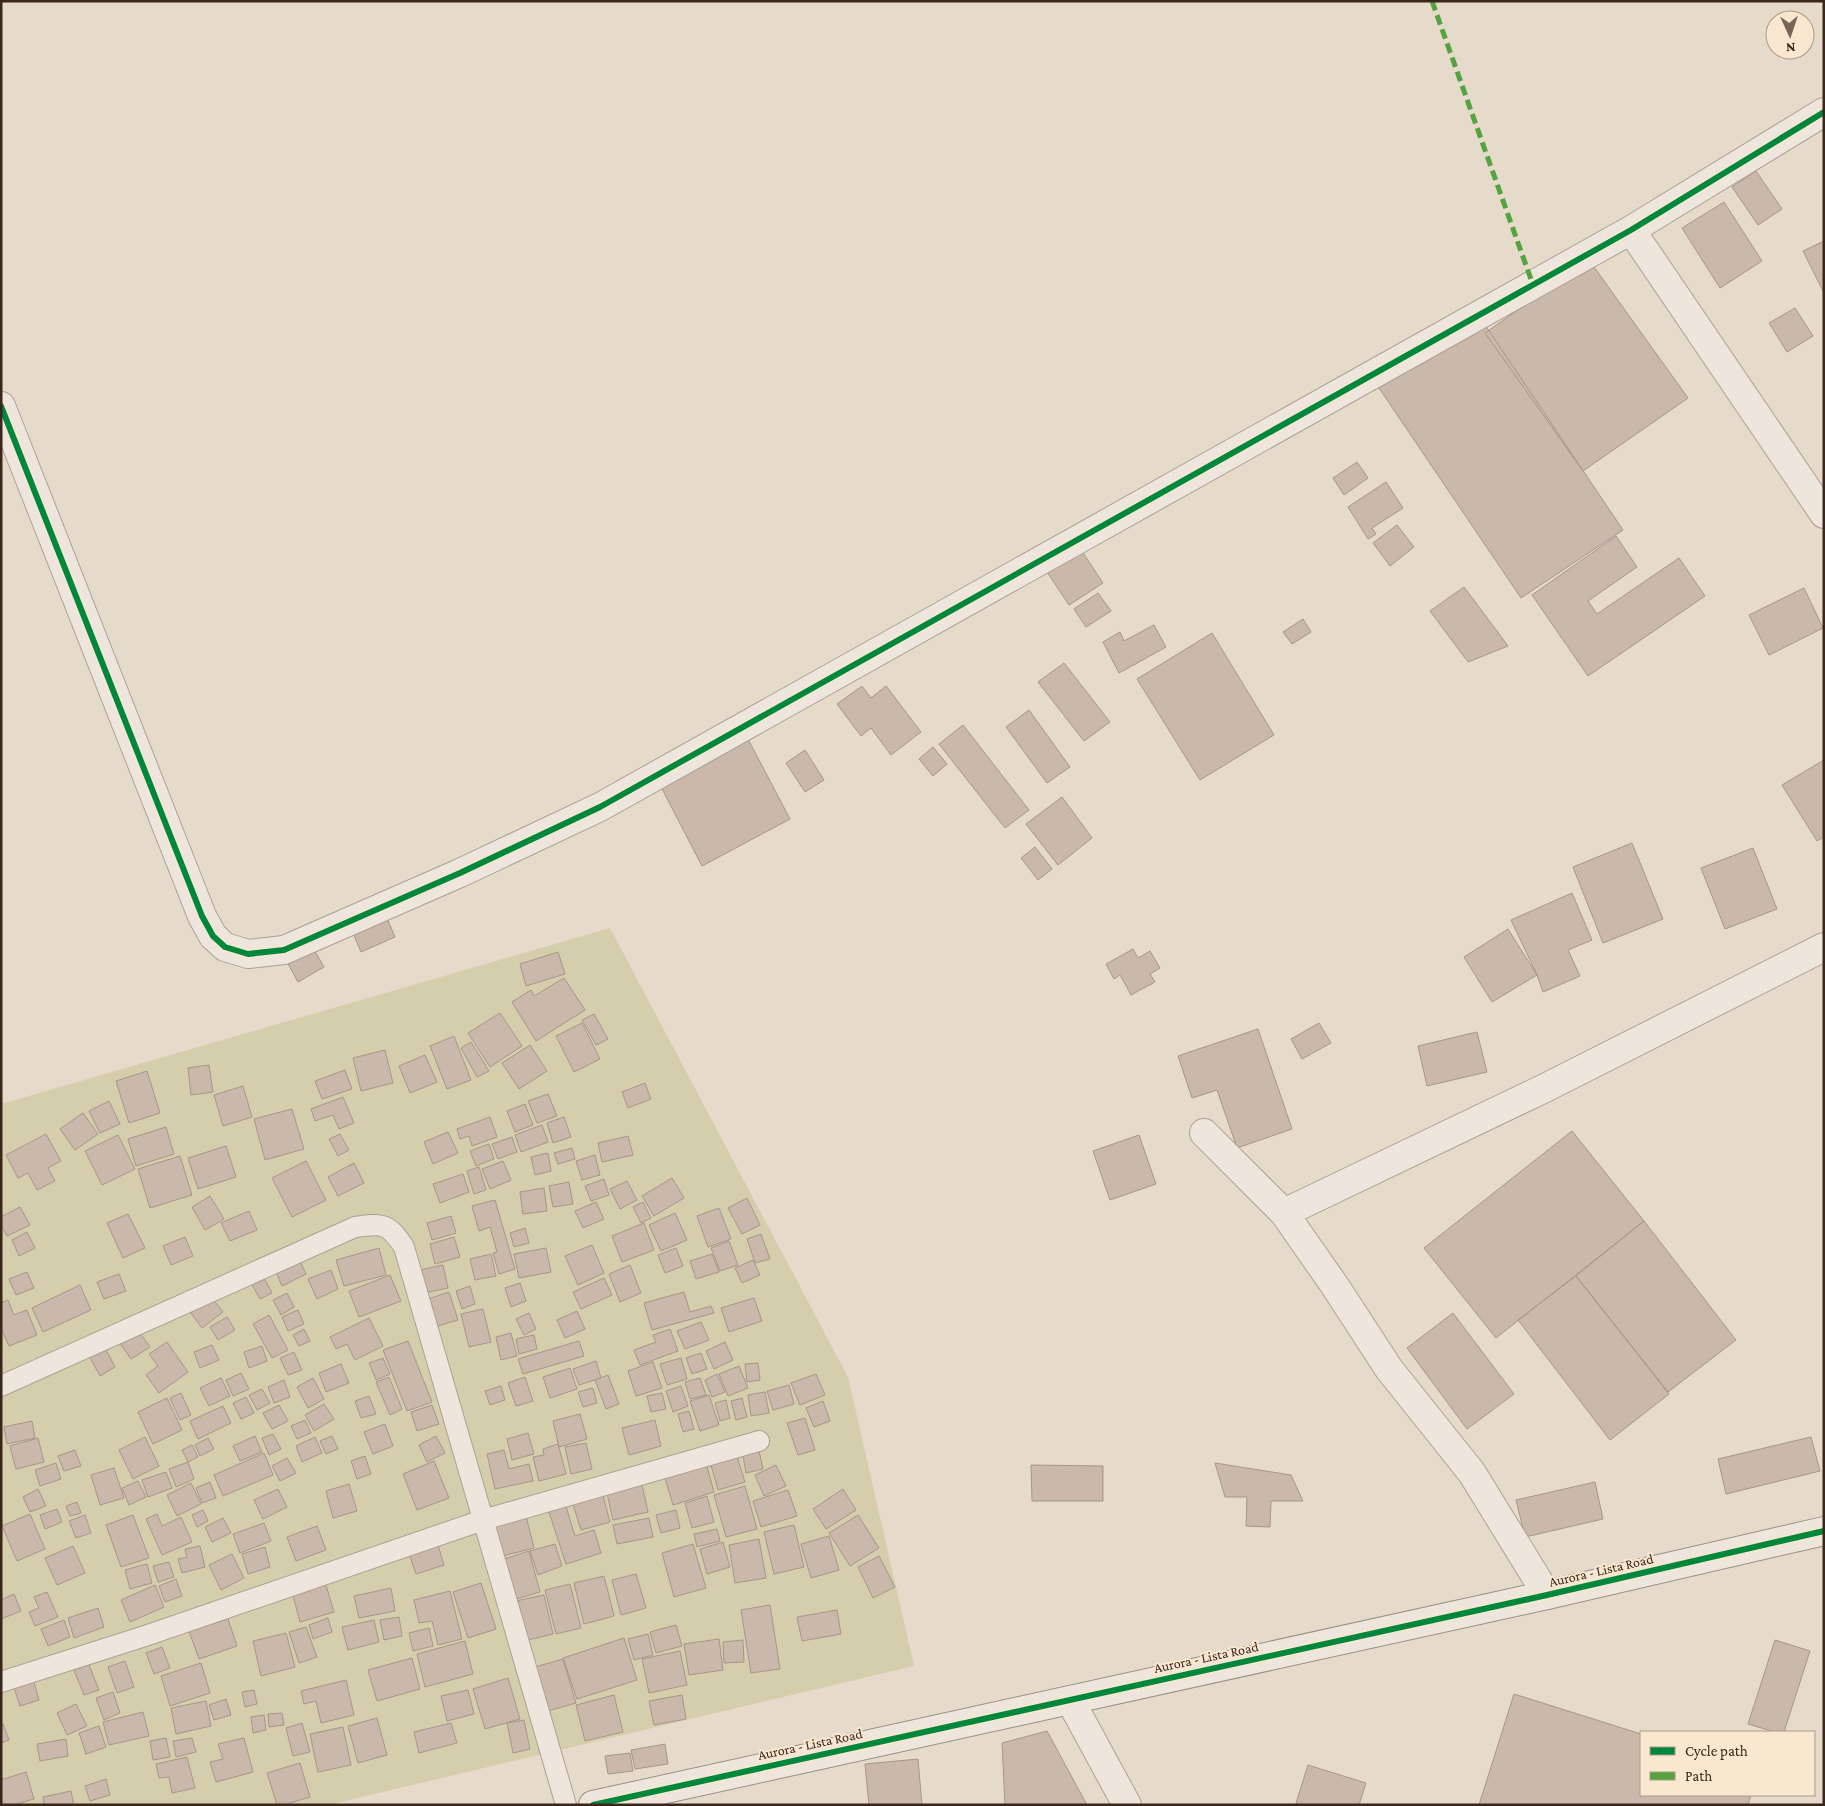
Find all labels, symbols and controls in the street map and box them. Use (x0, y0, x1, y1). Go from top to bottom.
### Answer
north arrow (1765, 10, 1815, 60)
text: N (1785, 40, 1796, 56)
street label: Aurora - Lista Road (1547, 1550, 1655, 1590)
street label: Aurora - Lista Road (1152, 1638, 1260, 1676)
street label: Aurora - Lista Road (756, 1725, 864, 1763)
legend (1640, 1731, 1815, 1796)
text: Cycle path (1685, 1743, 1748, 1760)
text: Path (1685, 1768, 1712, 1784)

